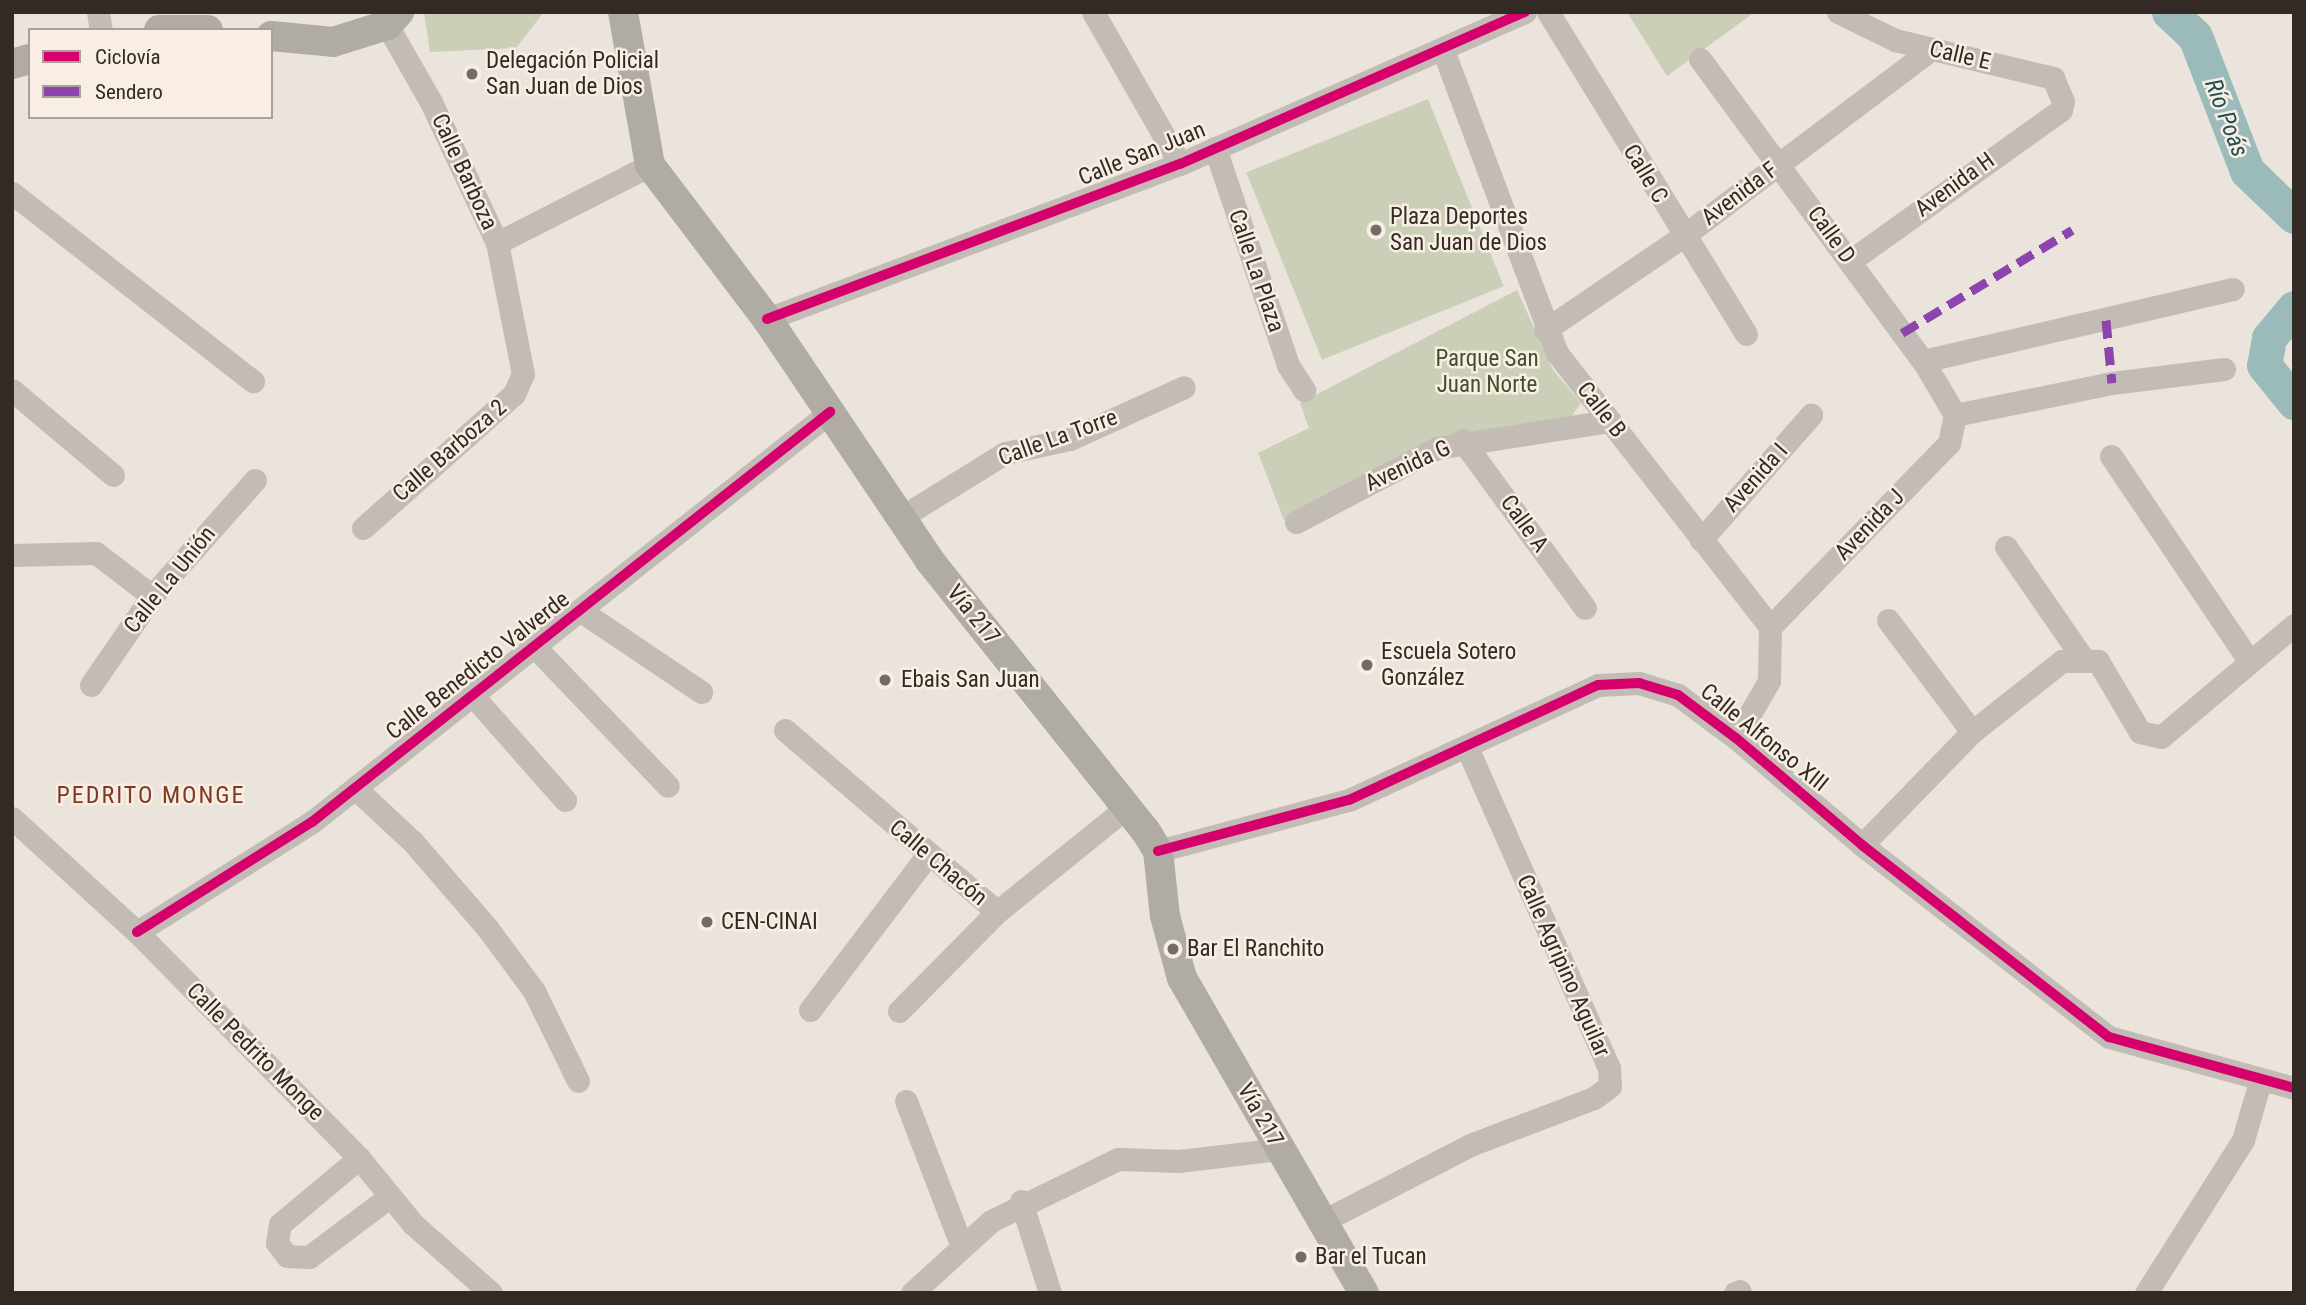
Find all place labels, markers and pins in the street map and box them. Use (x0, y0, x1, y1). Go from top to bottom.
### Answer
place label: Delegación Policial San Juan de Dios (486, 47, 659, 101)
marker: Delegación Policial San Juan de Dios (464, 66, 480, 82)
place label: Plaza Deportes San Juan de Dios (1390, 203, 1547, 257)
marker: Plaza Deportes San Juan de Dios (1368, 222, 1384, 238)
place label: Escuela Sotero González (1381, 638, 1516, 692)
marker: Escuela Sotero González (1359, 657, 1375, 673)
place label: Ebais San Juan (901, 666, 1040, 694)
marker: Ebais San Juan (875, 670, 895, 690)
place label: CEN-CINAI (721, 908, 818, 936)
marker: CEN-CINAI (699, 914, 715, 930)
place label: Bar El Ranchito (1187, 935, 1324, 963)
marker: Bar El Ranchito (1165, 941, 1181, 957)
place label: Bar el Tucan (1315, 1243, 1427, 1271)
marker: Bar el Tucan (1293, 1249, 1309, 1265)

